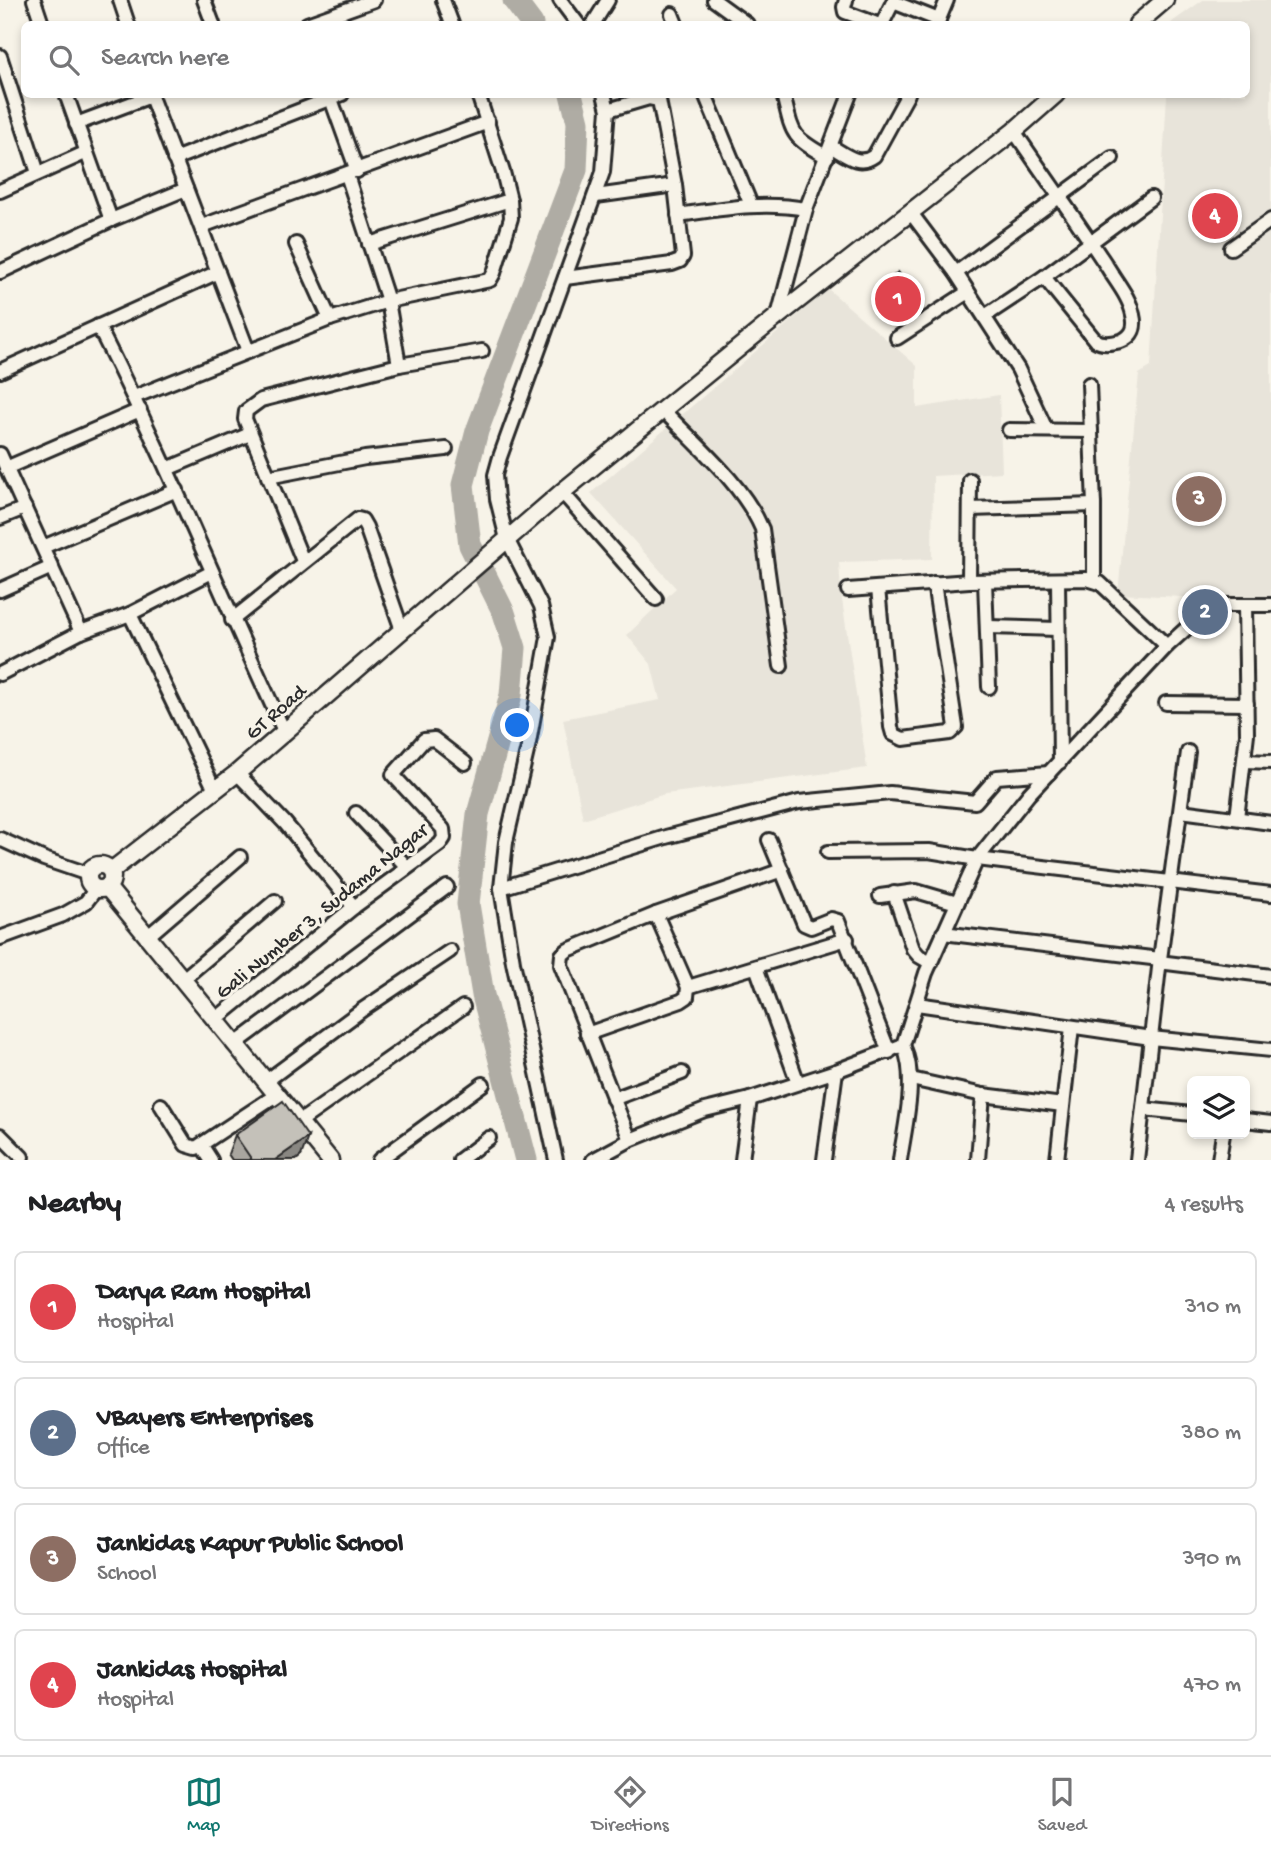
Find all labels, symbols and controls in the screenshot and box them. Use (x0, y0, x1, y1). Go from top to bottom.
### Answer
search box (21, 21, 1250, 98)
icon: search (45, 41, 83, 79)
text: Search here (101, 44, 229, 75)
pin: 4 (1192, 190, 1238, 242)
pin: 1 (875, 273, 921, 325)
pin: 3 (1176, 473, 1222, 525)
pin: 2 (1182, 586, 1228, 638)
street label: GT Road (242, 679, 314, 747)
your location (500, 708, 534, 742)
street label: Gali Number 3, Sudama Nagar (212, 818, 436, 1006)
map controls (1187, 1076, 1250, 1139)
button: layers (1187, 1076, 1250, 1139)
text: Nearby (28, 1188, 121, 1223)
text: 4 results (1164, 1192, 1243, 1219)
text: Darya Ram Hospital (97, 1278, 311, 1309)
text: 1 (48, 1294, 58, 1321)
text: 310 m (1185, 1294, 1241, 1321)
text: Hospital (97, 1309, 174, 1336)
text: VBayers Enterprises (97, 1404, 312, 1435)
text: 2 (47, 1420, 59, 1447)
text: 380 m (1182, 1420, 1241, 1447)
text: Office (97, 1435, 150, 1462)
text: Jankidas Kapur Public School (97, 1530, 404, 1561)
text: 3 (47, 1546, 59, 1573)
text: 390 m (1183, 1546, 1241, 1573)
text: School (97, 1561, 157, 1588)
text: Jankidas Hospital (97, 1656, 287, 1687)
text: 4 (48, 1672, 58, 1699)
text: 470 m (1183, 1672, 1241, 1699)
text: Hospital (97, 1687, 174, 1714)
tab: Map (185, 1773, 223, 1838)
tab: Directions (592, 1773, 669, 1838)
tab: Saved (1038, 1773, 1086, 1838)

